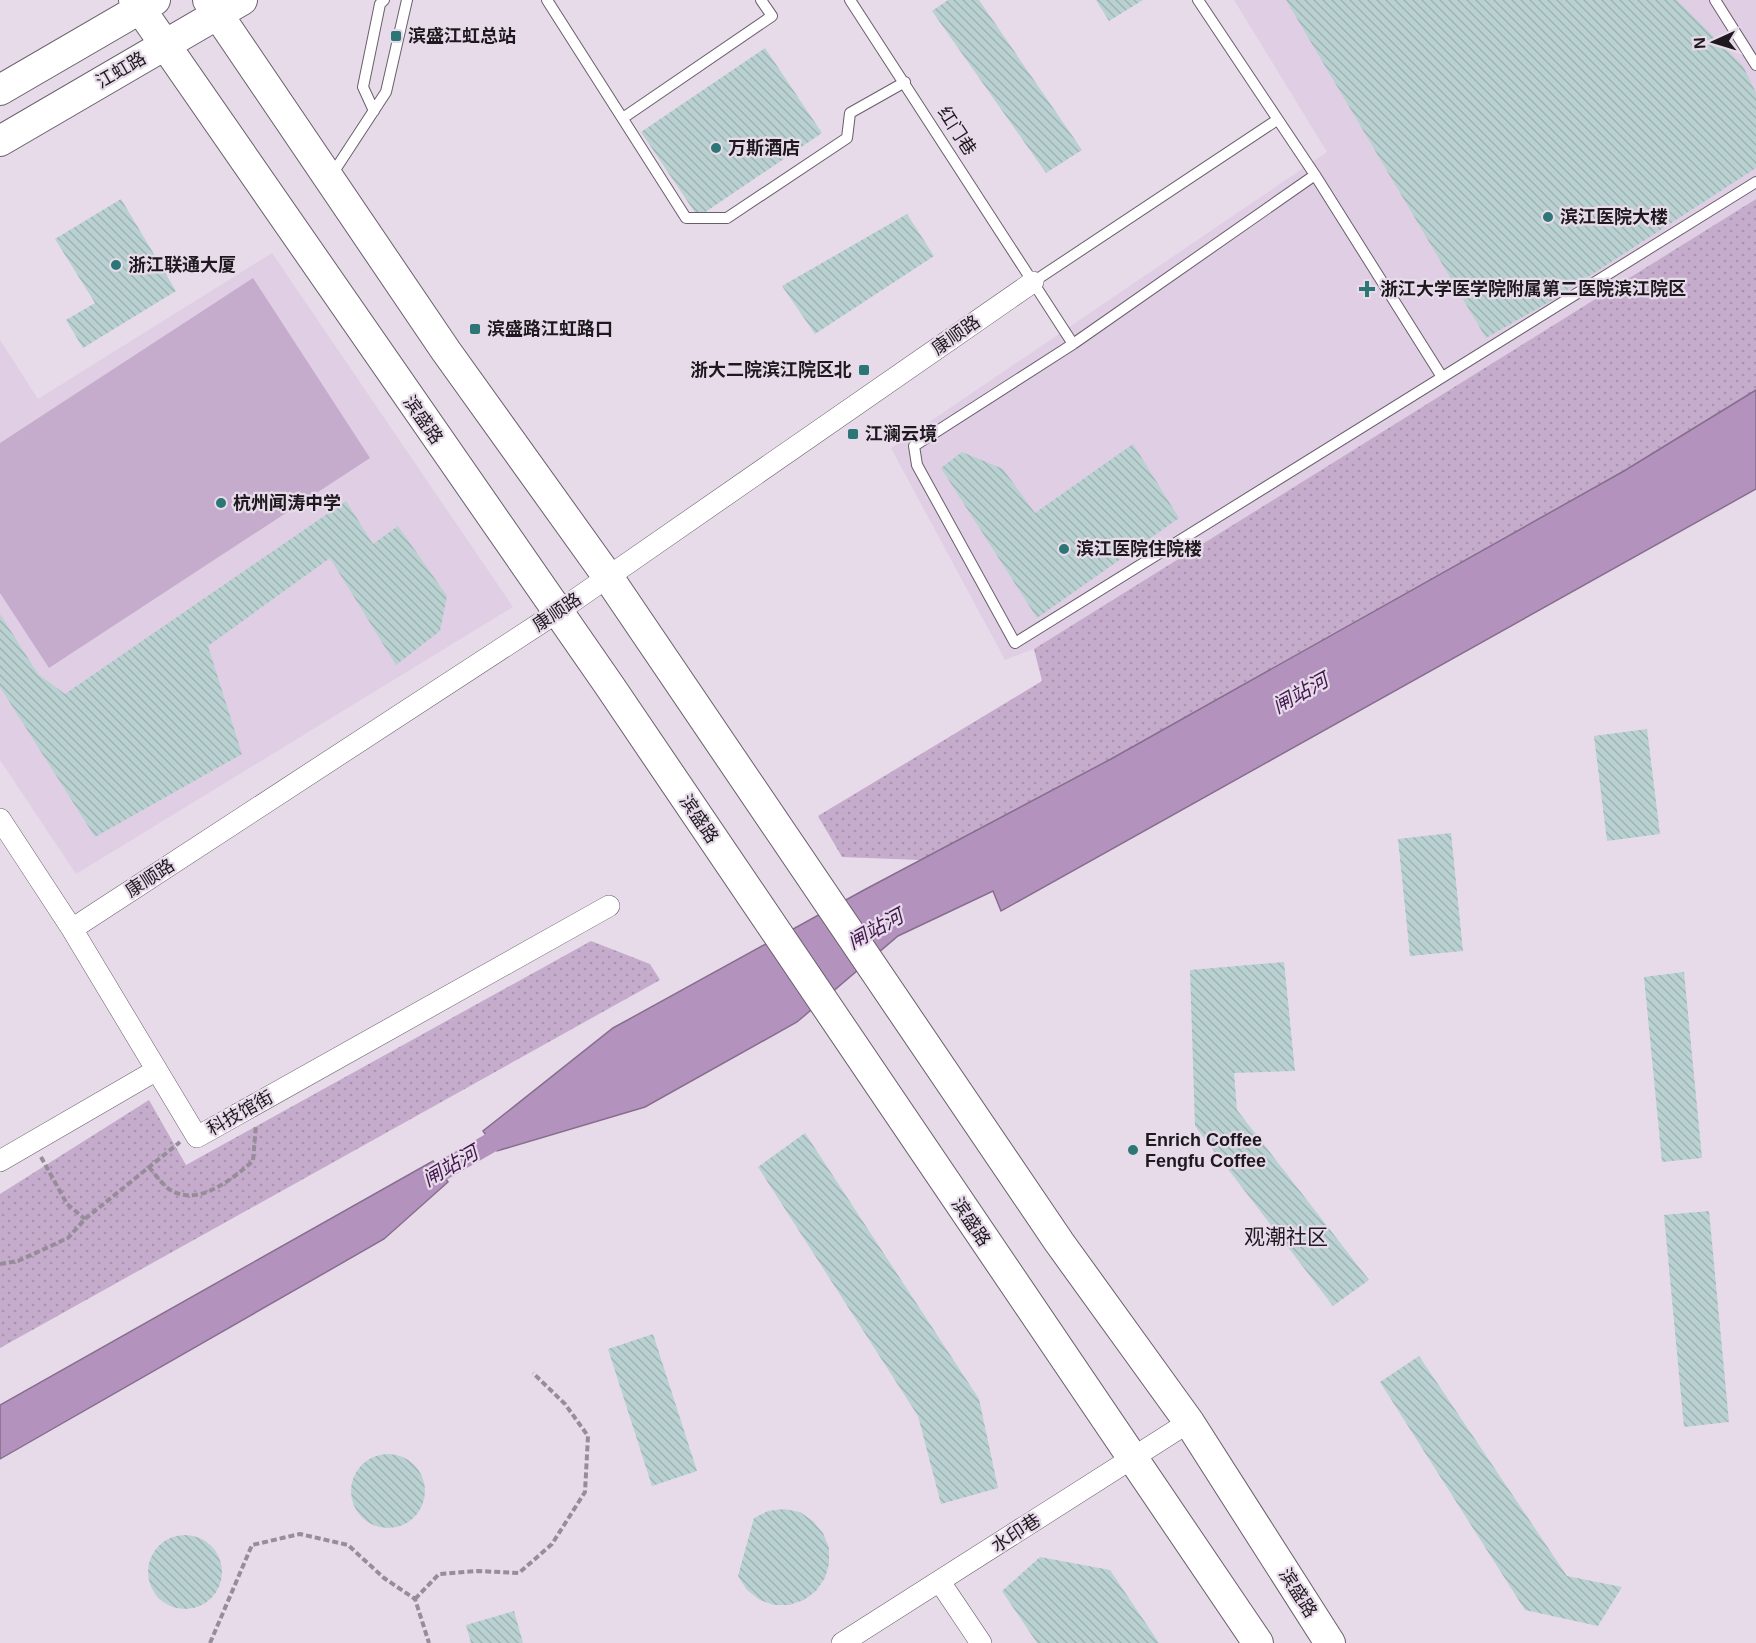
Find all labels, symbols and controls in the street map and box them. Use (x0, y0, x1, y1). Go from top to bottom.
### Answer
north arrow (1684, 12, 1744, 72)
place label: 滨盛江虹总站 (408, 26, 516, 46)
marker: 滨盛江虹总站 (389, 29, 403, 43)
text: N (1691, 37, 1708, 49)
street label: 江虹路 (93, 48, 149, 92)
street label: 红门巷 (934, 103, 980, 159)
place label: 万斯酒店 (728, 138, 800, 158)
marker: 万斯酒店 (709, 141, 723, 155)
place label: 滨江医院大楼 (1560, 207, 1668, 227)
marker: 滨江医院大楼 (1541, 210, 1555, 224)
place label: 浙江联通大厦 (128, 255, 236, 275)
marker: 浙江联通大厦 (109, 258, 123, 272)
place label: 浙江大学医学院附属第二医院滨江院区 (1380, 279, 1686, 299)
marker: 浙江大学医学院附属第二医院滨江院区 (1358, 280, 1376, 298)
street label: 康顺路 (928, 311, 984, 359)
place label: 滨盛路江虹路口 (487, 319, 613, 339)
marker: 滨盛路江虹路口 (468, 322, 482, 336)
place label: 浙大二院滨江院区北 (690, 360, 852, 380)
marker: 浙大二院滨江院区北 (857, 363, 871, 377)
street label: 滨盛路 (399, 392, 447, 448)
place label: 江澜云境 (865, 424, 937, 444)
marker: 江澜云境 (846, 427, 860, 441)
place label: 杭州闻涛中学 (233, 493, 341, 513)
marker: 杭州闻涛中学 (214, 496, 228, 510)
place label: 滨江医院住院楼 (1076, 539, 1202, 559)
marker: 滨江医院住院楼 (1057, 542, 1071, 556)
street label: 康顺路 (529, 589, 585, 635)
water label: 闸站河 (1268, 667, 1335, 717)
street label: 滨盛路 (676, 791, 722, 847)
street label: 康顺路 (122, 855, 178, 901)
water label: 闸站河 (843, 903, 910, 953)
street label: 科技馆街 (204, 1087, 276, 1139)
place label: Enrich Coffee Fengfu Coffee (1145, 1130, 1266, 1171)
water label: 闸站河 (419, 1139, 485, 1191)
marker: Enrich Coffee Fengfu Coffee (1126, 1143, 1140, 1157)
street label: 滨盛路 (948, 1194, 994, 1250)
district label: 观潮社区 (1244, 1225, 1328, 1248)
street label: 水印巷 (988, 1510, 1044, 1556)
street label: 滨盛路 (1275, 1565, 1321, 1621)

